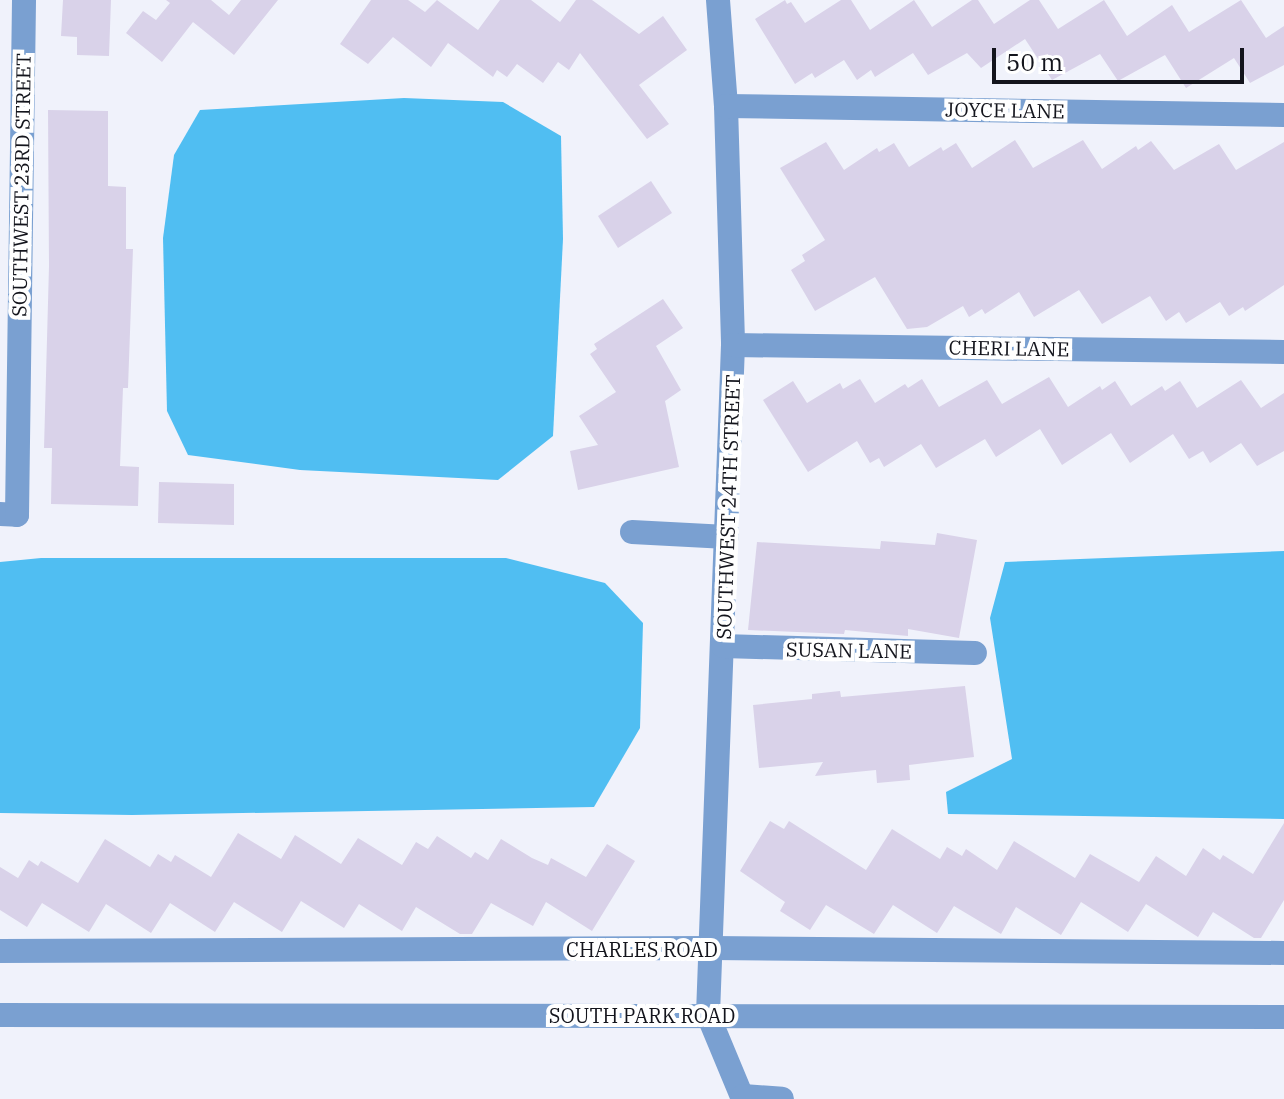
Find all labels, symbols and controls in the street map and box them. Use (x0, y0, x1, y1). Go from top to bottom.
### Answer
scale bar (996, 32, 1248, 82)
text: 50 m (1006, 46, 1063, 78)
street label: SOUTHWEST 23RD STREET (7, 53, 35, 317)
street label: JOYCE LANE (945, 97, 1065, 123)
street label: CHERI LANE (948, 335, 1070, 361)
street label: SOUTHWEST 24TH STREET (711, 374, 745, 640)
street label: SUSAN LANE (786, 637, 912, 663)
street label: CHARLES ROAD (566, 937, 718, 961)
street label: SOUTH PARK ROAD (549, 1003, 735, 1027)

